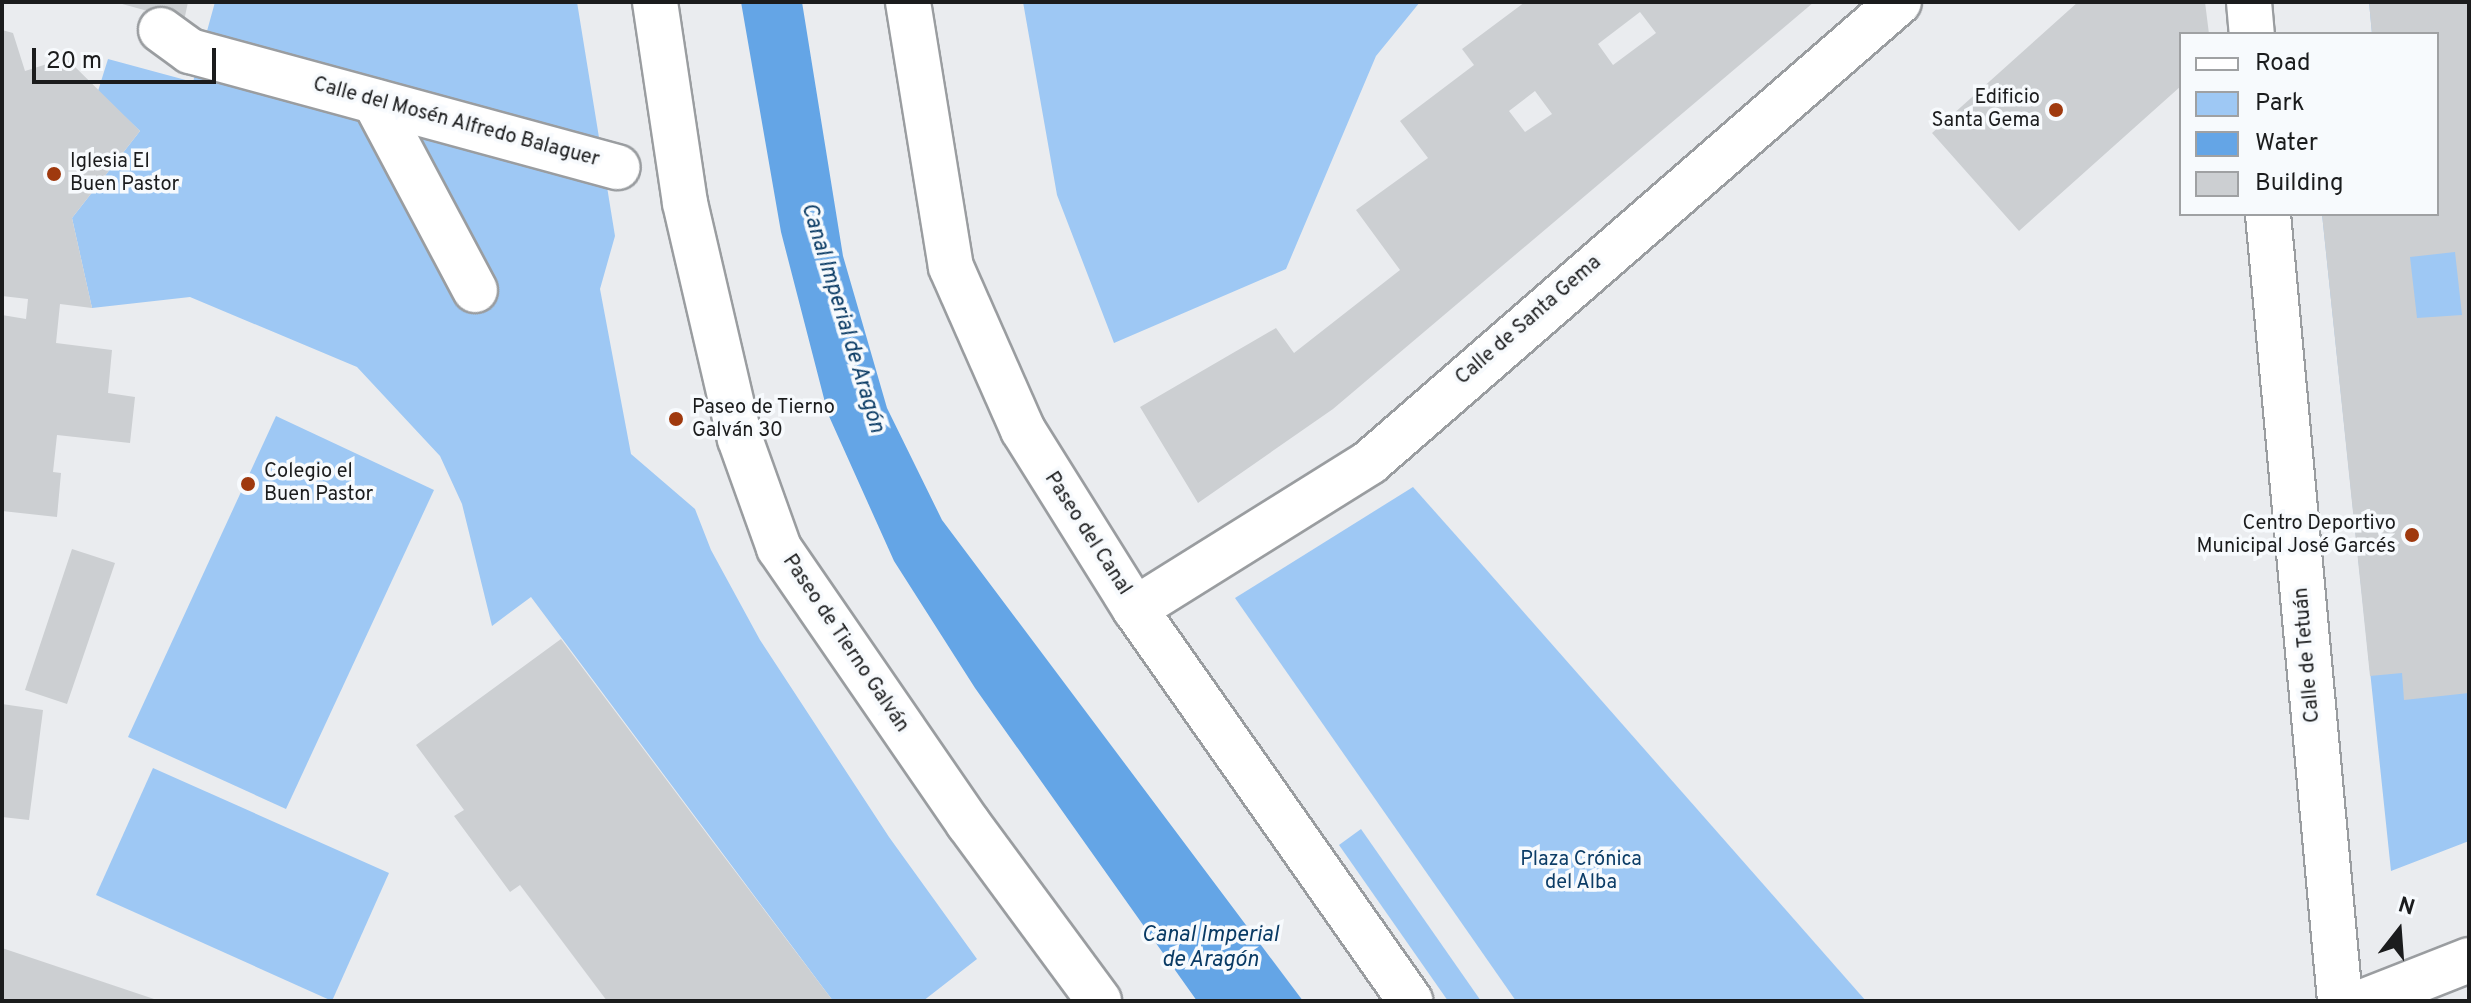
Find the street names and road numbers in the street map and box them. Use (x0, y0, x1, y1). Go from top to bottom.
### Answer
street label: Calle del Mosén Alfredo Balaguer (310, 73, 602, 173)
street label: Calle de Santa Gema (1451, 251, 1607, 391)
street label: Paseo del Canal (1038, 468, 1136, 600)
street label: Paseo de Tierno Galván (776, 550, 914, 738)
street label: Calle de Tetuán (2290, 586, 2326, 724)

